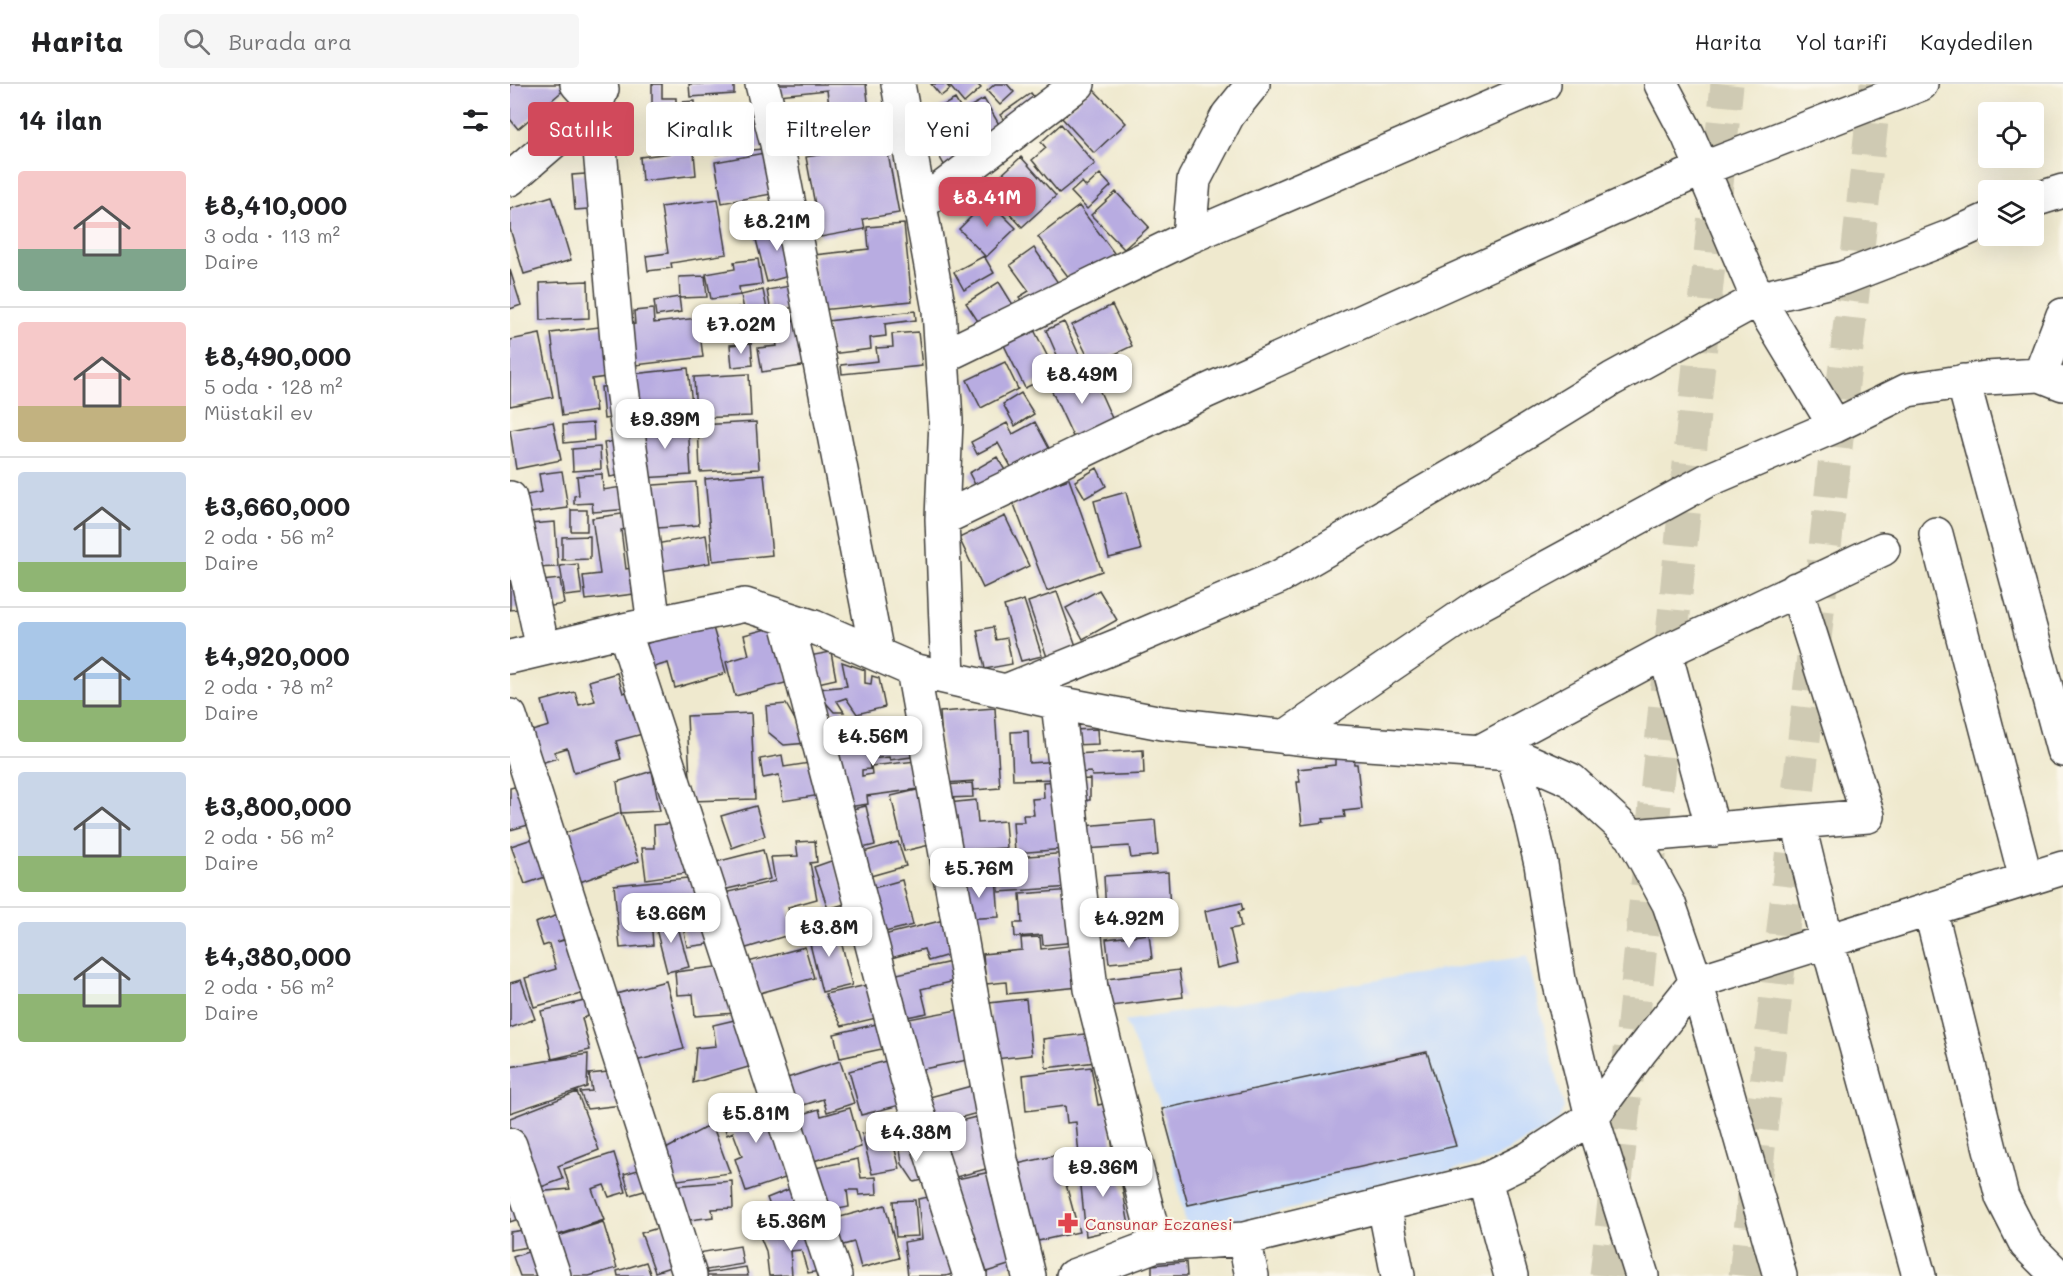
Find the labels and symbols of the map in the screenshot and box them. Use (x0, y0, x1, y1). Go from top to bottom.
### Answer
pin: ₺8.41M (938, 177, 1036, 228)
pin: ₺8.21M (728, 201, 826, 252)
pin: ₺7.02M (692, 304, 790, 355)
pin: ₺8.49M (1033, 354, 1131, 405)
pin: ₺9.39M (616, 399, 714, 450)
pin: ₺4.56M (824, 716, 922, 767)
pin: ₺5.76M (930, 848, 1028, 899)
pin: ₺3.66M (622, 893, 720, 944)
pin: ₺4.92M (1080, 898, 1178, 949)
pin: ₺3.8M (787, 907, 871, 958)
pin: ₺5.81M (707, 1093, 805, 1144)
pin: ₺4.38M (867, 1112, 965, 1163)
pin: ₺9.36M (1054, 1147, 1152, 1198)
pin: ₺5.36M (742, 1201, 840, 1252)
pharmacy icon: Cansunar Eczanesi (1056, 1211, 1080, 1235)
place label: Cansunar Eczanesi (1085, 1213, 1233, 1234)

